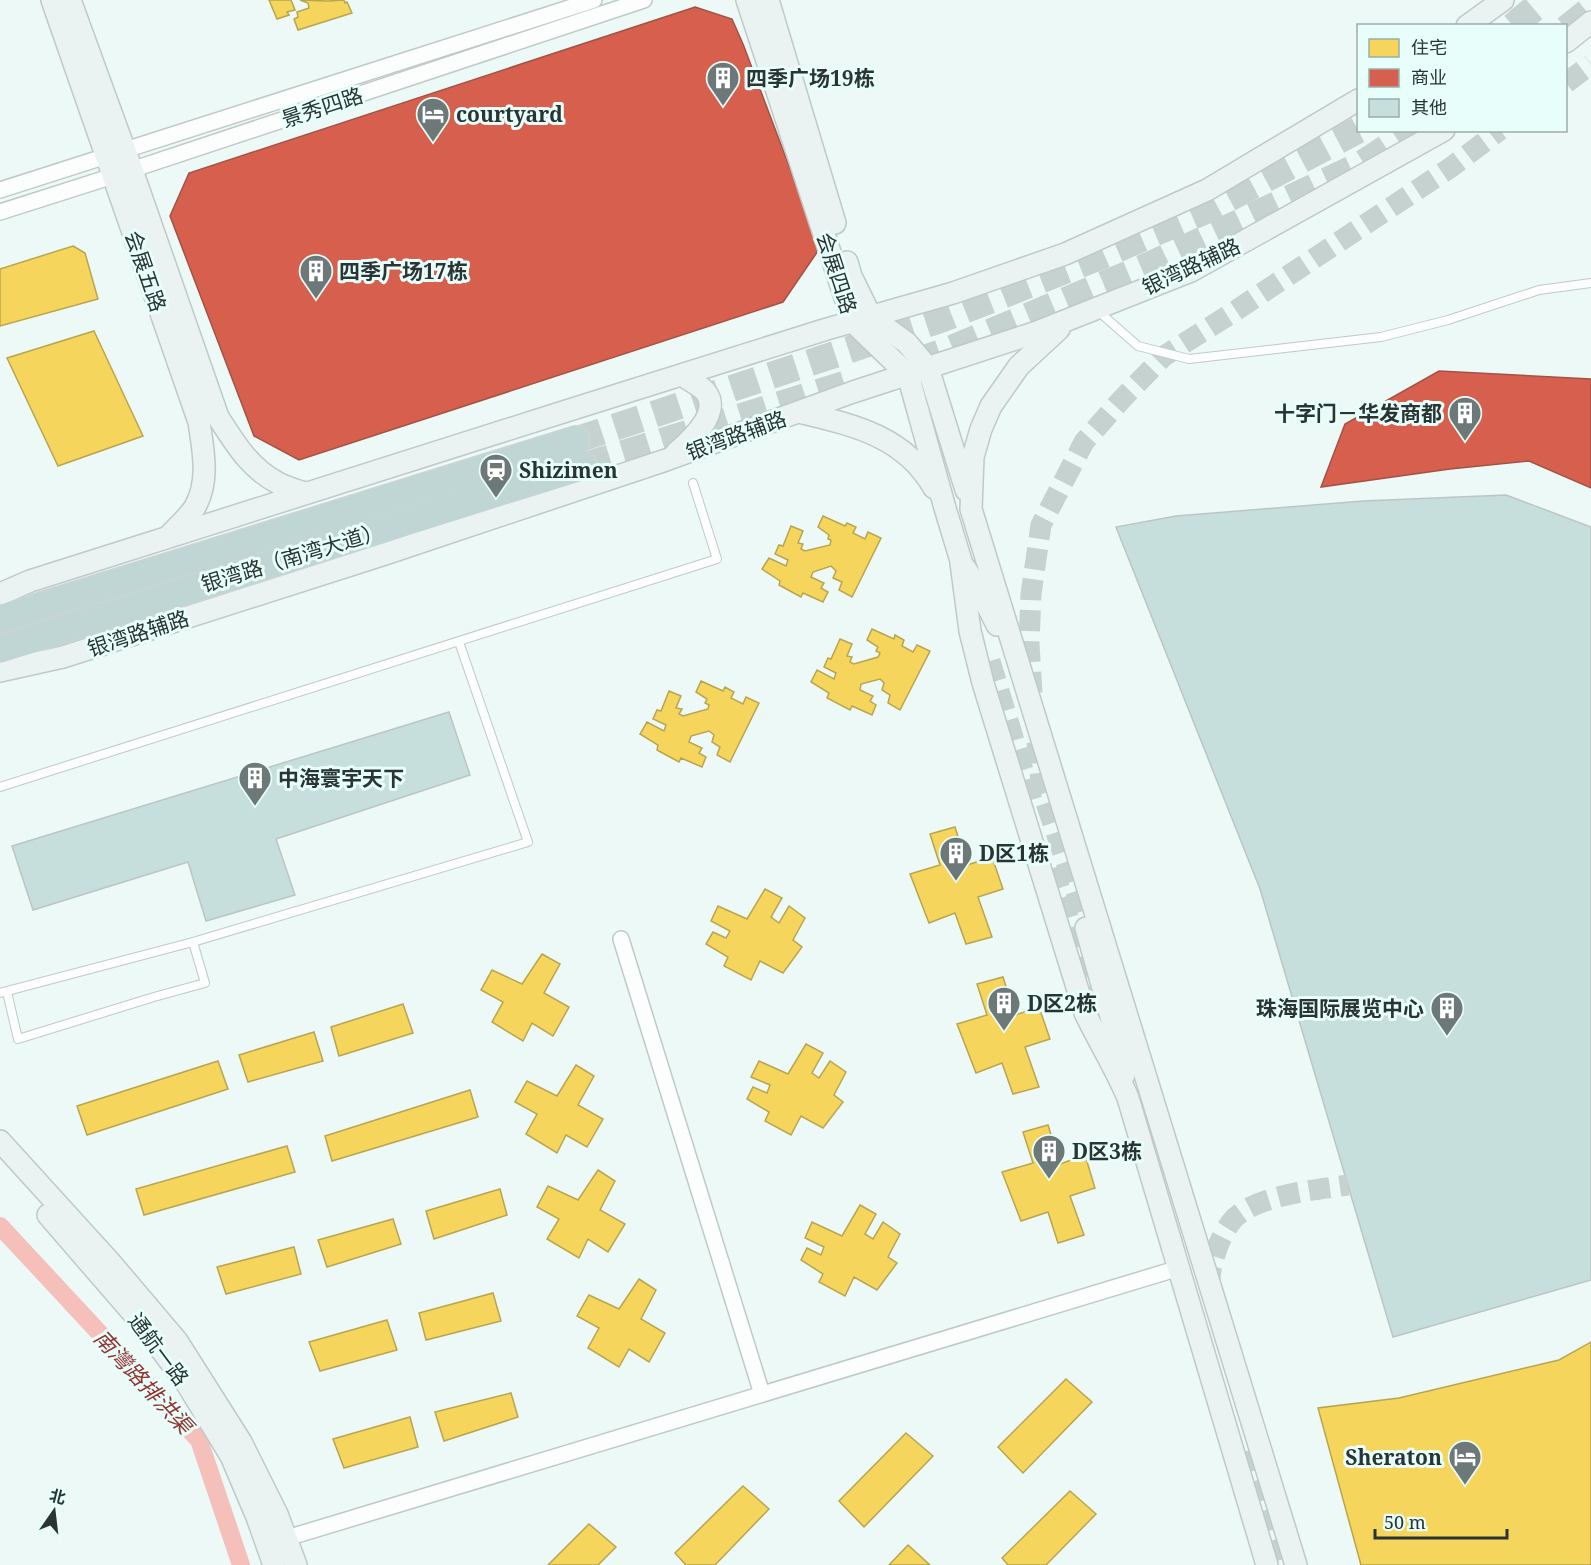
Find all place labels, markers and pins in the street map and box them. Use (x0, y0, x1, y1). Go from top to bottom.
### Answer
building icon: 四季广场19栋 (705, 60, 741, 107)
place label: 四季广场19栋 (746, 64, 875, 92)
hotel icon: courtyard (415, 96, 451, 143)
place label: courtyard (456, 100, 563, 128)
building icon: 四季广场17栋 (298, 253, 334, 300)
place label: 四季广场17栋 (339, 257, 468, 285)
building icon: 十字门－华发商都 (1447, 395, 1483, 442)
place label: 十字门－华发商都 (1274, 399, 1442, 427)
station icon: Shizimen (478, 452, 514, 499)
place label: Shizimen (519, 456, 618, 484)
building icon: 中海寰宇天下 (237, 760, 273, 807)
place label: 中海寰宇天下 (278, 764, 404, 792)
building icon: D区1栋 (938, 835, 974, 882)
place label: D区1栋 (979, 839, 1049, 867)
building icon: D区2栋 (986, 985, 1022, 1032)
place label: D区2栋 (1027, 989, 1097, 1017)
building icon: 珠海国际展览中心 (1429, 990, 1465, 1037)
place label: 珠海国际展览中心 (1256, 994, 1424, 1022)
building icon: D区3栋 (1031, 1133, 1067, 1180)
place label: D区3栋 (1072, 1137, 1142, 1165)
hotel icon: Sheraton (1447, 1439, 1483, 1486)
place label: Sheraton (1345, 1443, 1442, 1471)

